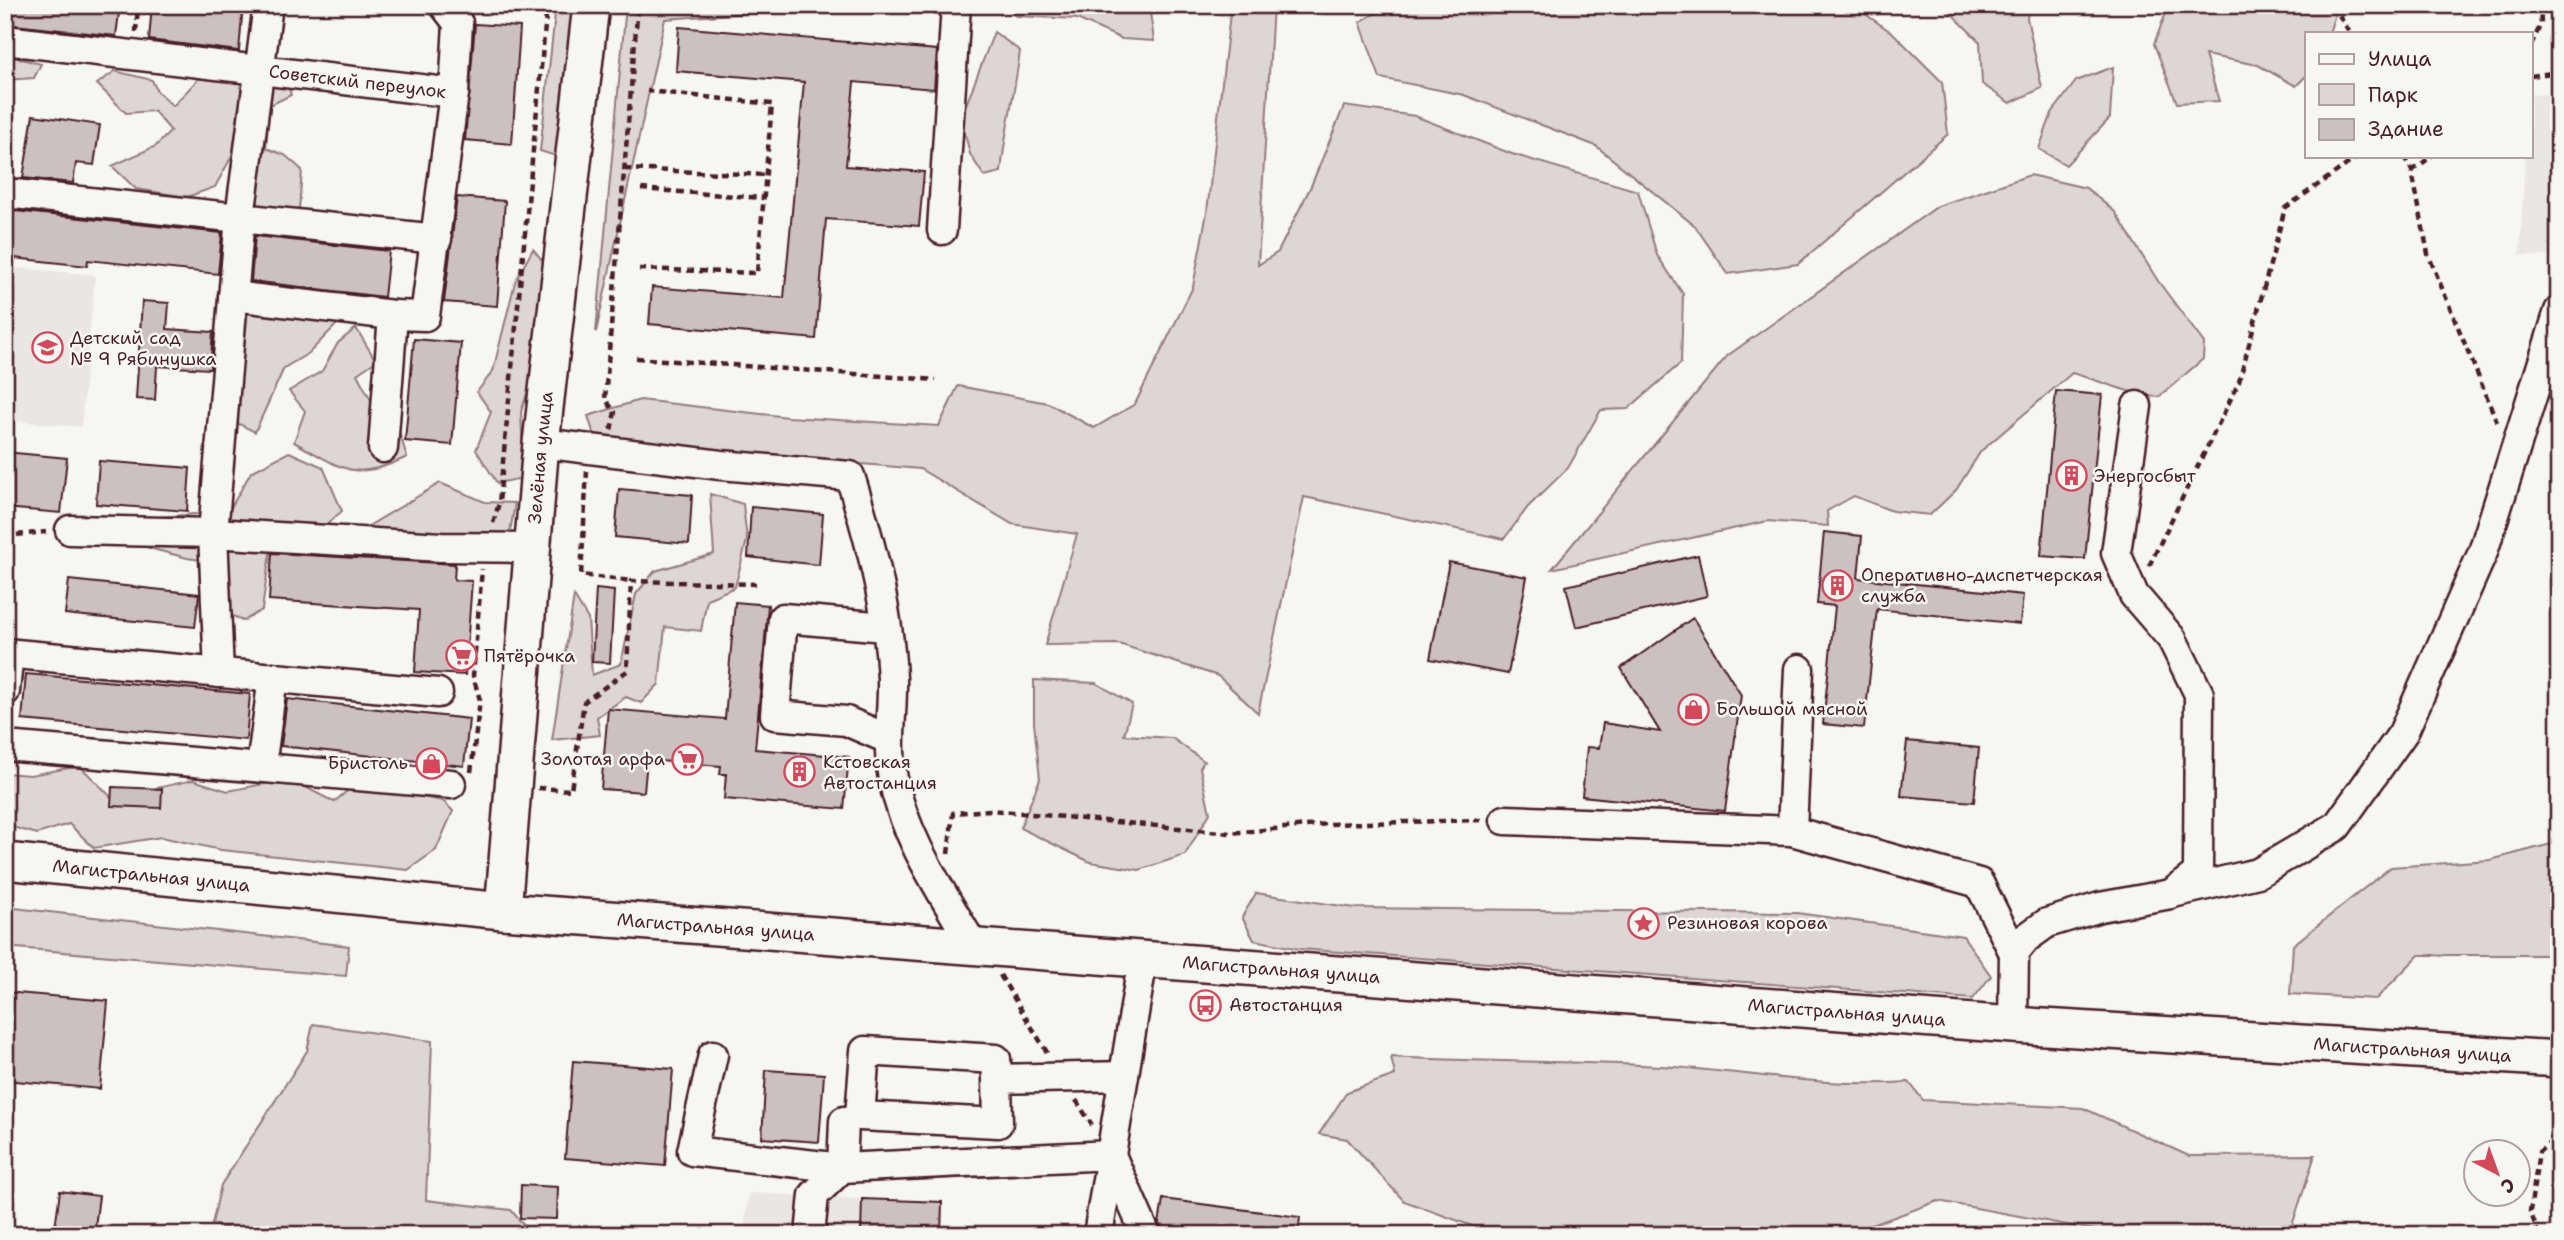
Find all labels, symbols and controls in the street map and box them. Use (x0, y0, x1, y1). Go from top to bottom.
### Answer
legend (2305, 32, 2532, 158)
text: Улица (2368, 45, 2431, 73)
street label: Советский переулок (268, 59, 448, 104)
text: Парк (2368, 81, 2418, 109)
text: Здание (2368, 115, 2444, 143)
place label: Детский сад № 9 Рябинушка (70, 326, 217, 371)
school or university icon: Детский сад № 9 Рябинушка (30, 331, 64, 365)
street label: Зелёная улица (522, 390, 559, 525)
building icon: Энергосбыт (2054, 459, 2088, 493)
place label: Энергосбыт (2094, 464, 2197, 488)
place label: Оперативно-диспетчерская служба (1861, 563, 2103, 608)
building icon: Оперативно-диспетчерская служба (1821, 568, 1855, 602)
supermarket icon: Пятёрочка (444, 639, 478, 673)
place label: Пятёрочка (484, 644, 575, 668)
shop icon: Большой мясной (1676, 692, 1710, 726)
place label: Большой мясной (1716, 697, 1868, 721)
supermarket icon: Золотая арфа (671, 742, 705, 776)
shop icon: Бристоль (414, 746, 448, 780)
place label: Золотая арфа (541, 747, 665, 771)
place label: Кстовская Автостанция (823, 750, 937, 795)
place label: Бристоль (328, 751, 408, 775)
building icon: Кстовская Автостанция (783, 755, 817, 789)
street label: Магистральная улица (51, 854, 251, 898)
place icon: Резиновая корова (1627, 906, 1661, 940)
street label: Магистральная улица (616, 908, 816, 947)
place label: Резиновая корова (1667, 911, 1828, 935)
street label: Магистральная улица (1182, 950, 1381, 989)
bus stop icon: Автостанция (1189, 988, 1223, 1022)
place label: Автостанция (1229, 993, 1343, 1017)
street label: Магистральная улица (1747, 993, 1946, 1032)
street label: Магистральная улица (2313, 1032, 2512, 1068)
north arrow (2462, 1138, 2532, 1208)
text: С (2495, 1172, 2520, 1199)

